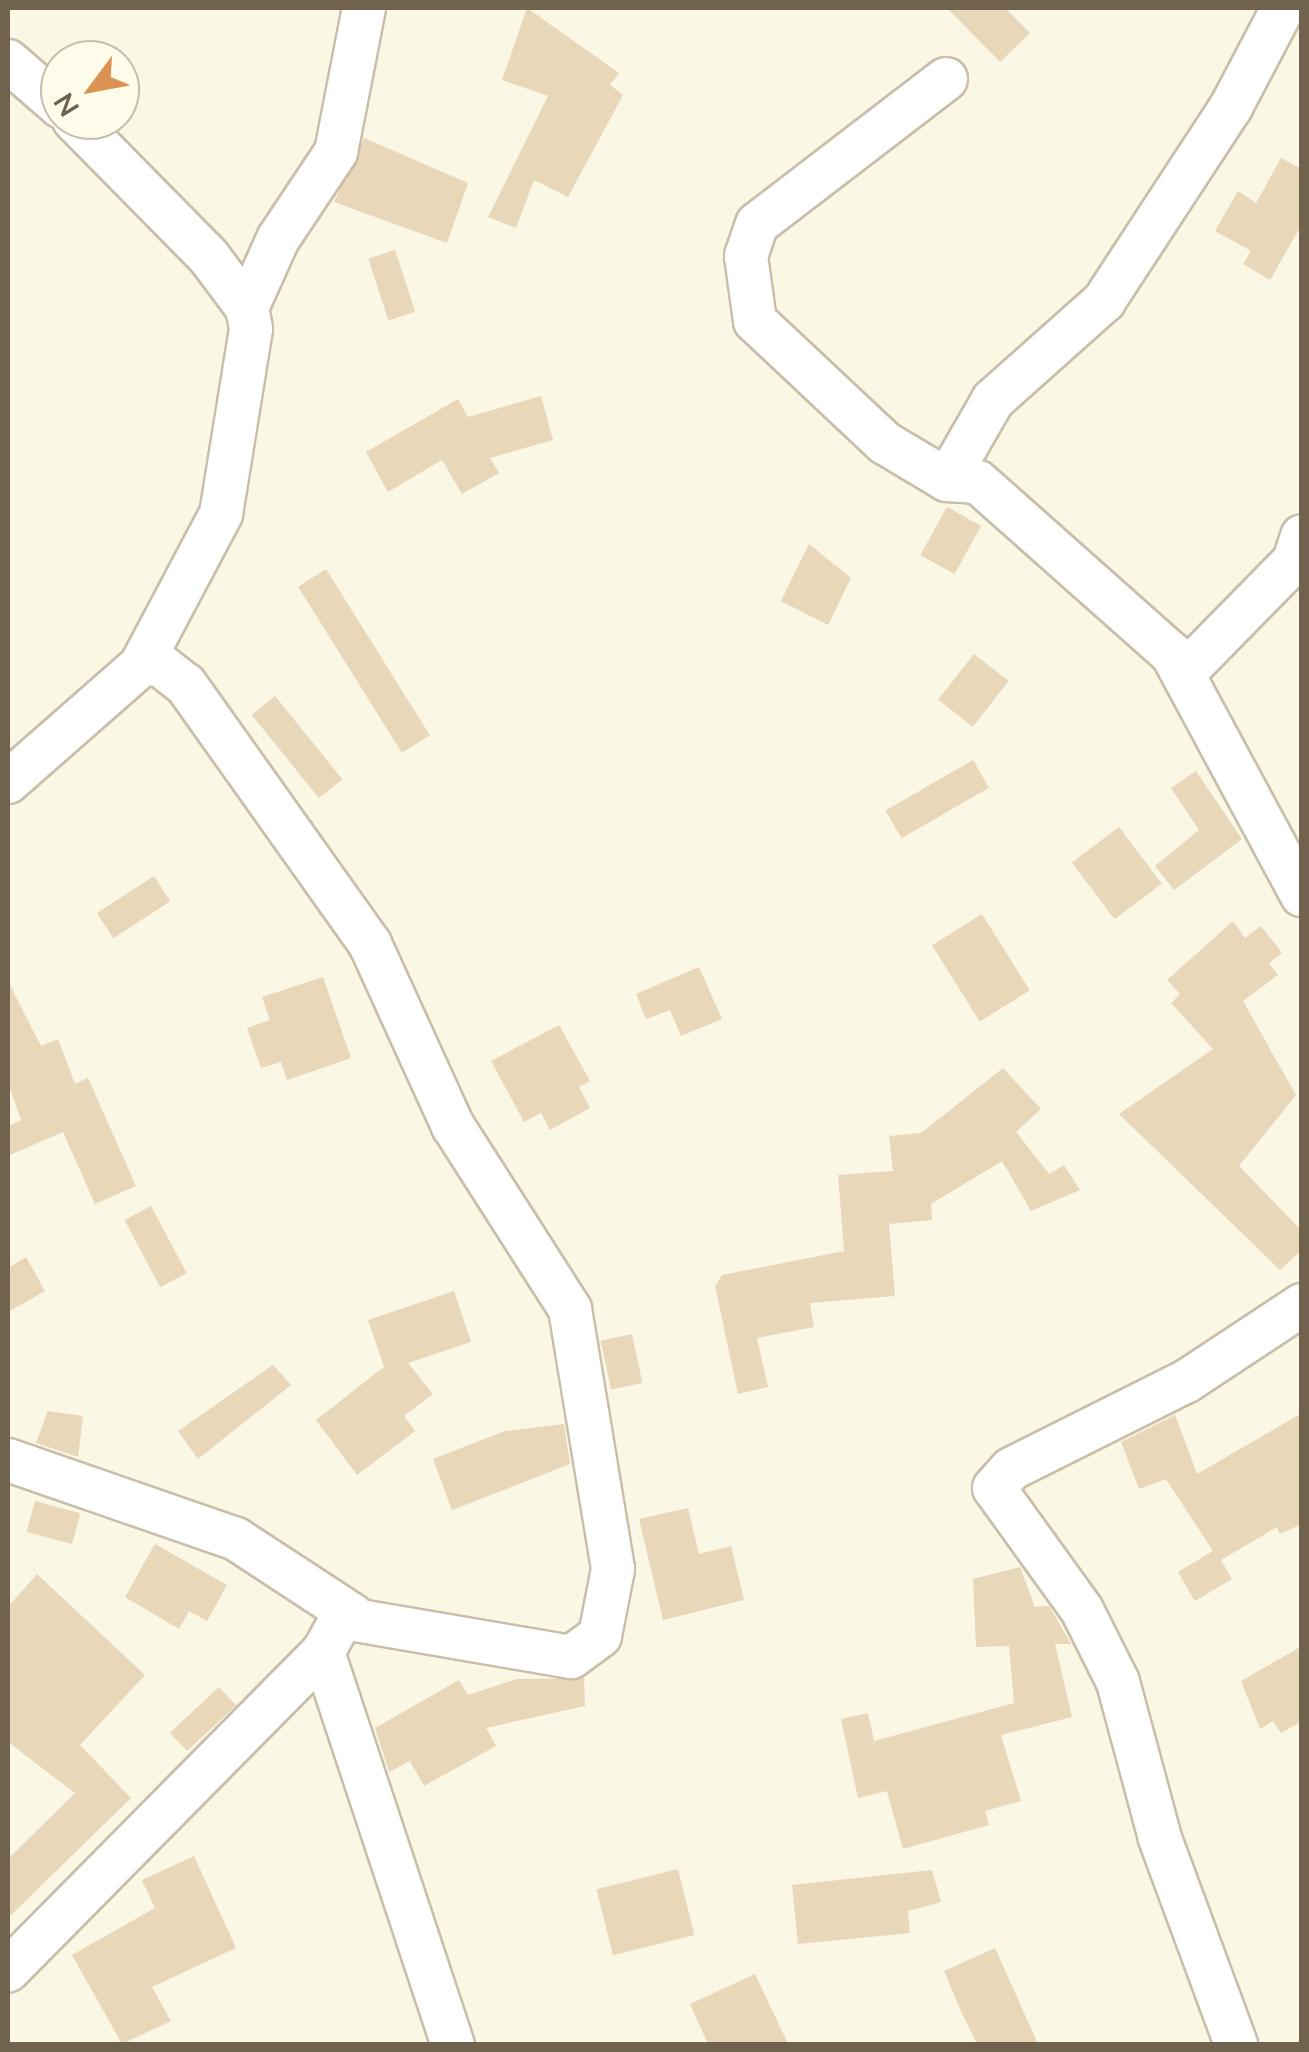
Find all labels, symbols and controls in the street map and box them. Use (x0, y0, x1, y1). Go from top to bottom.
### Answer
north arrow (40, 40, 140, 140)
text: N (45, 87, 86, 123)

